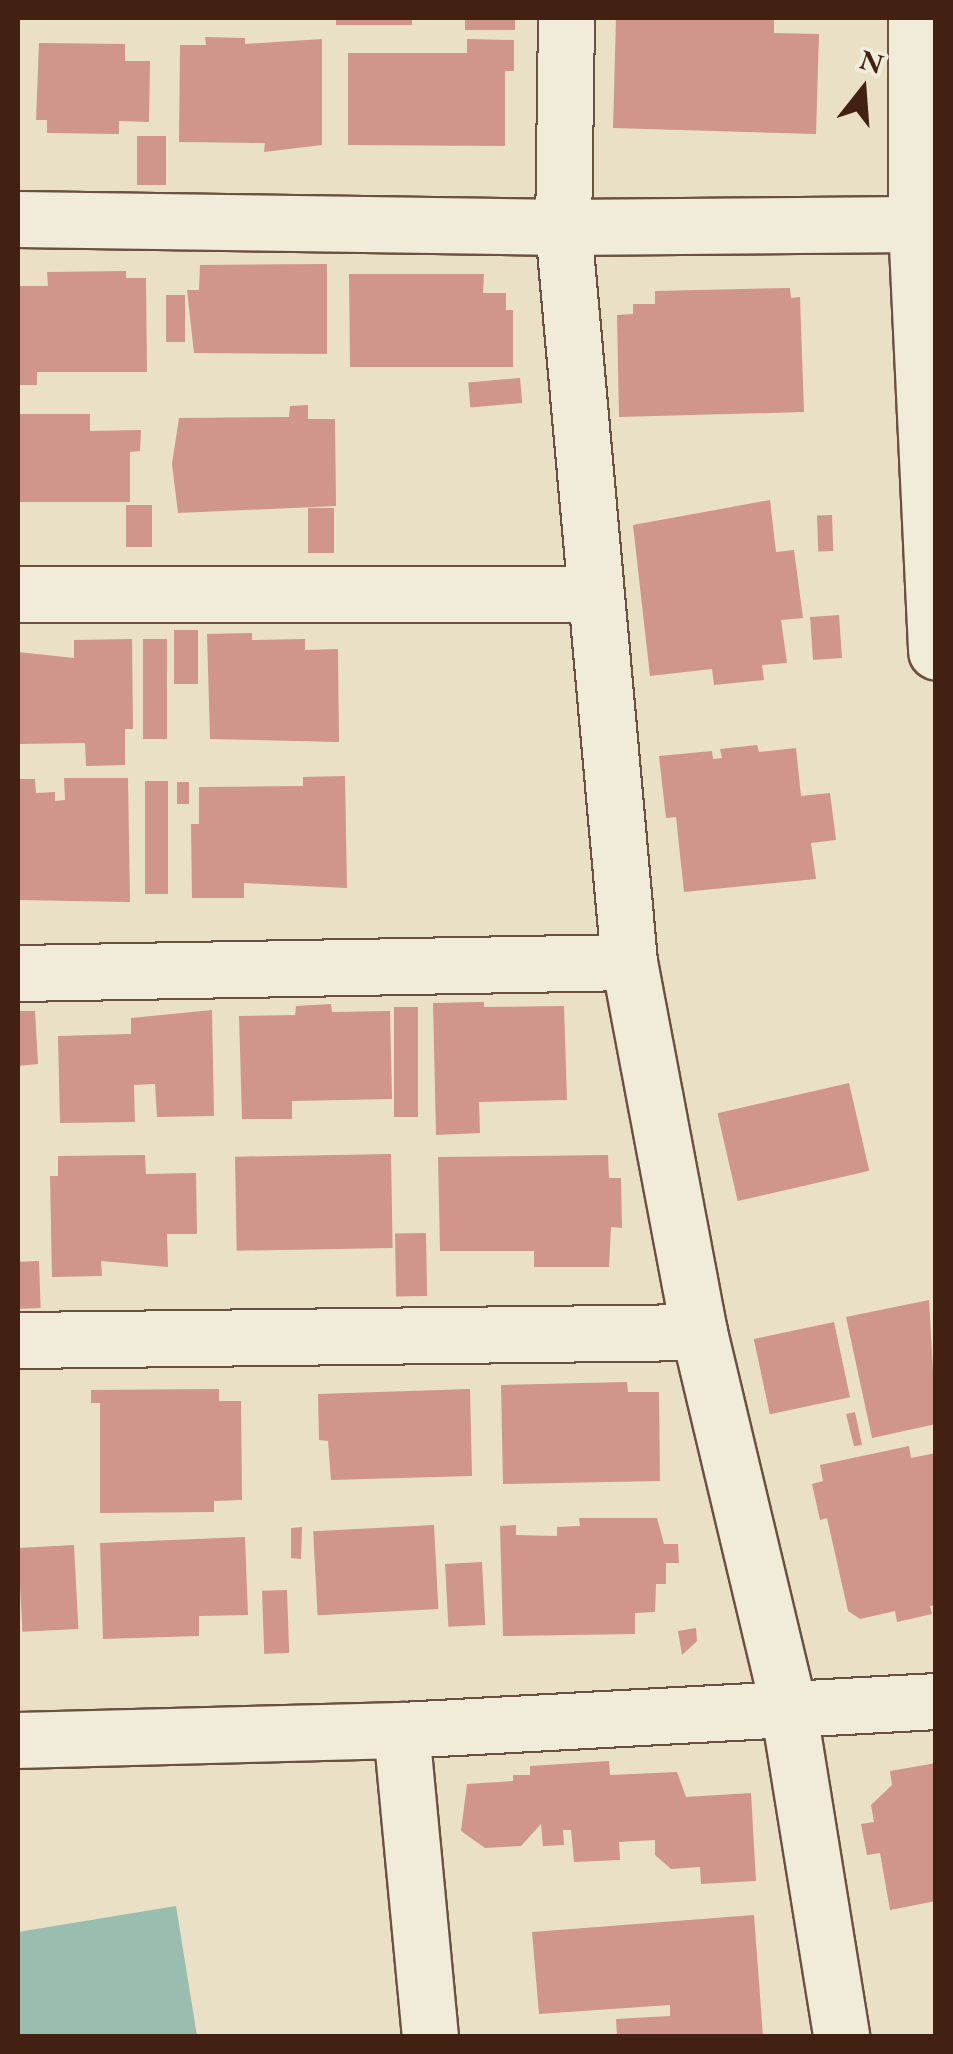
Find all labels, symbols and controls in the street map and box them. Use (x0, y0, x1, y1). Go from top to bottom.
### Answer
north arrow (813, 40, 913, 140)
text: N (856, 41, 888, 82)

